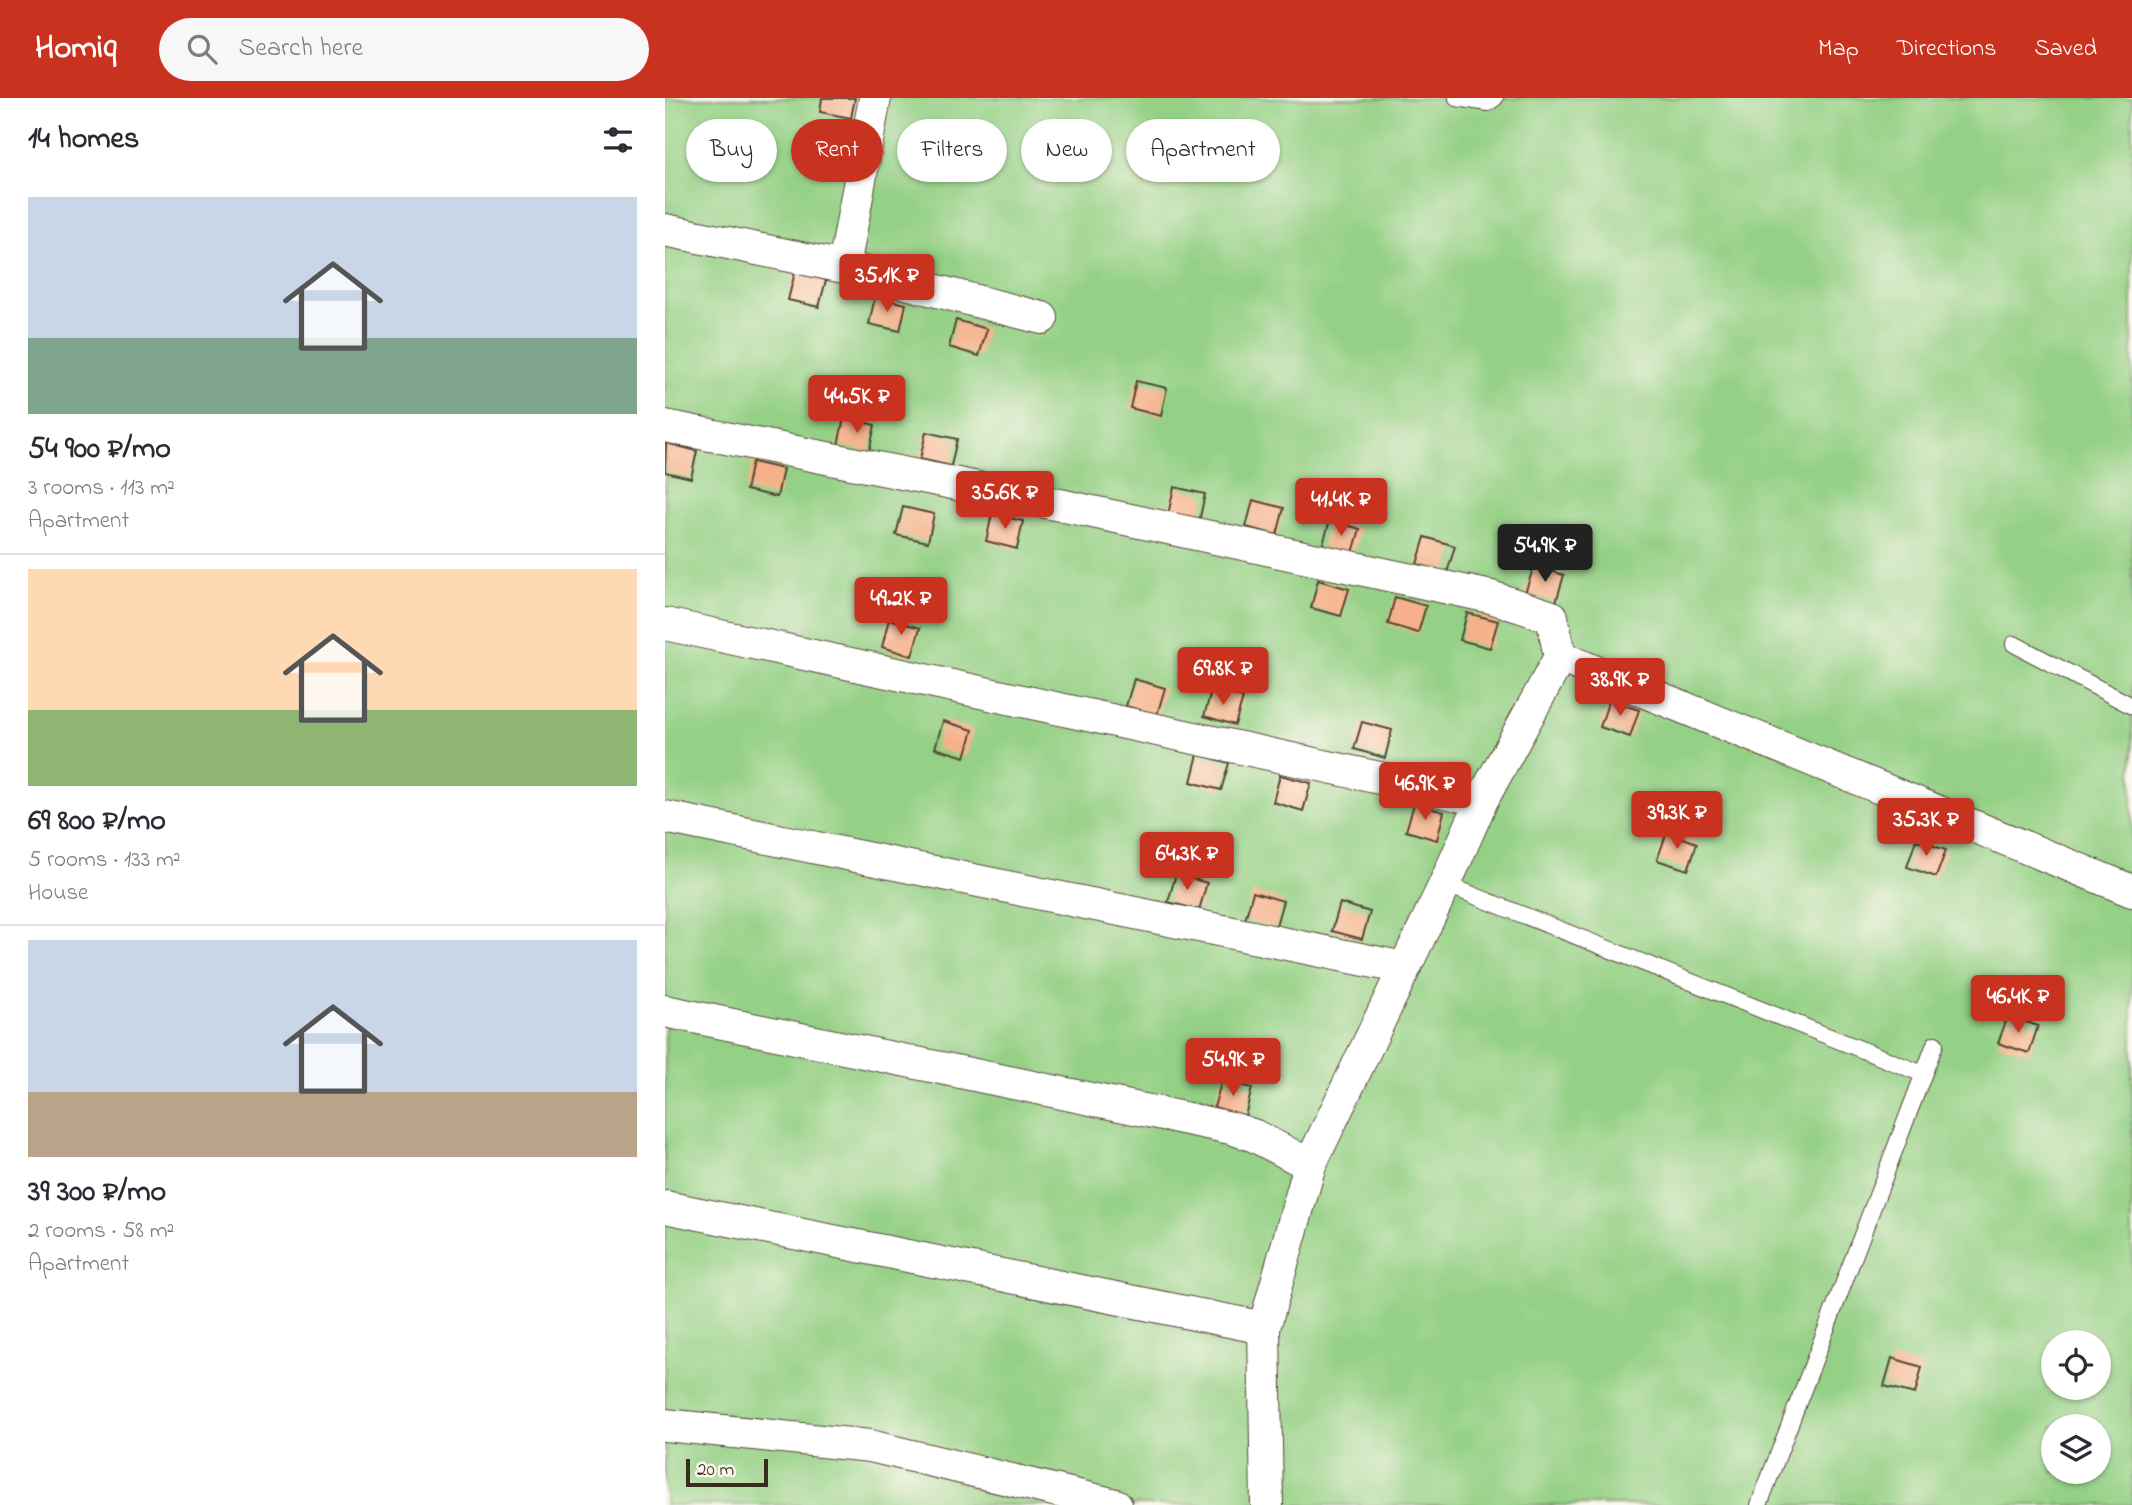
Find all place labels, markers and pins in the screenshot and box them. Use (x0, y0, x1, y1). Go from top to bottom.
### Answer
pin: 35.1K ₽ (822, 254, 952, 314)
pin: 44.5K ₽ (792, 376, 922, 435)
pin: 35.6K ₽ (940, 472, 1070, 531)
pin: 41.4K ₽ (1276, 478, 1406, 538)
pin: 54.9K ₽ (1480, 524, 1610, 584)
pin: 49.2K ₽ (836, 578, 966, 637)
pin: 69.8K ₽ (1158, 648, 1288, 707)
pin: 38.9K ₽ (1555, 658, 1685, 718)
pin: 46.9K ₽ (1360, 762, 1490, 822)
pin: 39.3K ₽ (1612, 792, 1742, 851)
pin: 35.3K ₽ (1861, 798, 1991, 858)
pin: 64.3K ₽ (1122, 832, 1252, 892)
pin: 46.4K ₽ (1953, 976, 2083, 1035)
pin: 54.9K ₽ (1168, 1038, 1298, 1098)

